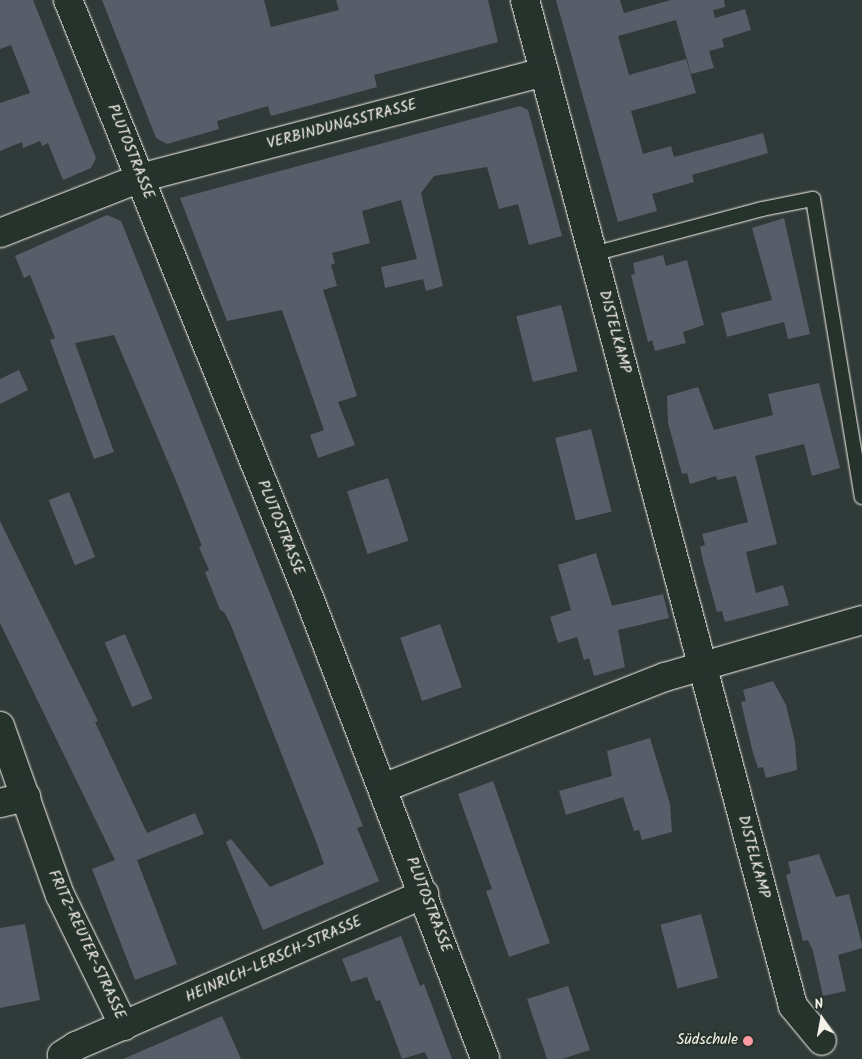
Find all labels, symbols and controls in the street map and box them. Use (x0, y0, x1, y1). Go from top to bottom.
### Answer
street label: VERBINDUNGSSTRASSE (265, 96, 419, 154)
street label: PLUTOSTRASSE (103, 102, 157, 202)
street label: DISTELKAMP (594, 289, 634, 375)
street label: PLUTOSTRASSE (253, 478, 307, 578)
street label: DISTELKAMP (733, 814, 773, 900)
street label: PLUTOSTRASSE (401, 855, 455, 955)
street label: FRITZ-REUTER-STRASSE (43, 867, 129, 1023)
street label: HEINRICH-LERSCH-STRASSE (183, 913, 365, 1007)
text: N (812, 993, 825, 1016)
north arrow (797, 994, 847, 1044)
place label: Südschule (677, 1032, 738, 1050)
marker: Südschule (742, 1035, 754, 1047)

